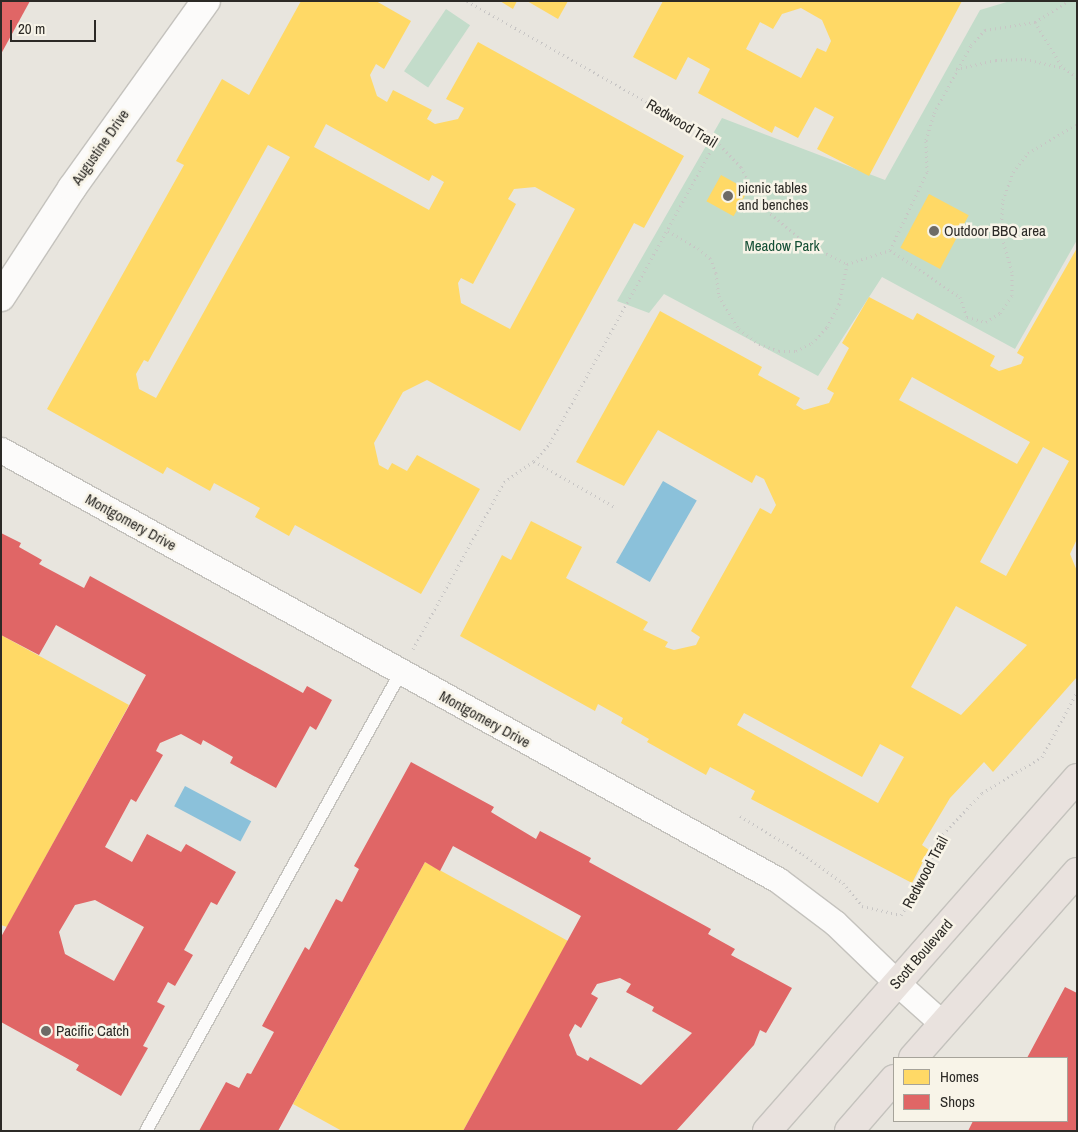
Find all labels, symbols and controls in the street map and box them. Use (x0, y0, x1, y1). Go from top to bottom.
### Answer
scale bar (12, 10, 99, 42)
text: 20 m (18, 18, 45, 39)
street label: Redwood Trail (643, 95, 721, 151)
street label: Augustine Drive (67, 106, 133, 188)
place label: picnic tables and benches (738, 178, 808, 213)
marker: picnic tables and benches (722, 190, 734, 202)
place label: Outdoor BBQ area (944, 222, 1046, 240)
marker: Outdoor BBQ area (928, 225, 940, 237)
park label: Meadow Park (744, 237, 820, 255)
street label: Montgomery Drive (82, 490, 180, 554)
street label: Montgomery Drive (436, 687, 534, 751)
street label: Redwood Trail (898, 833, 952, 911)
street label: Scott Boulevard (886, 915, 956, 993)
place label: Pacific Catch (56, 1022, 129, 1040)
marker: Pacific Catch (40, 1025, 52, 1037)
legend (893, 1057, 1068, 1122)
text: Homes (940, 1066, 979, 1087)
text: Shops (940, 1091, 975, 1112)

